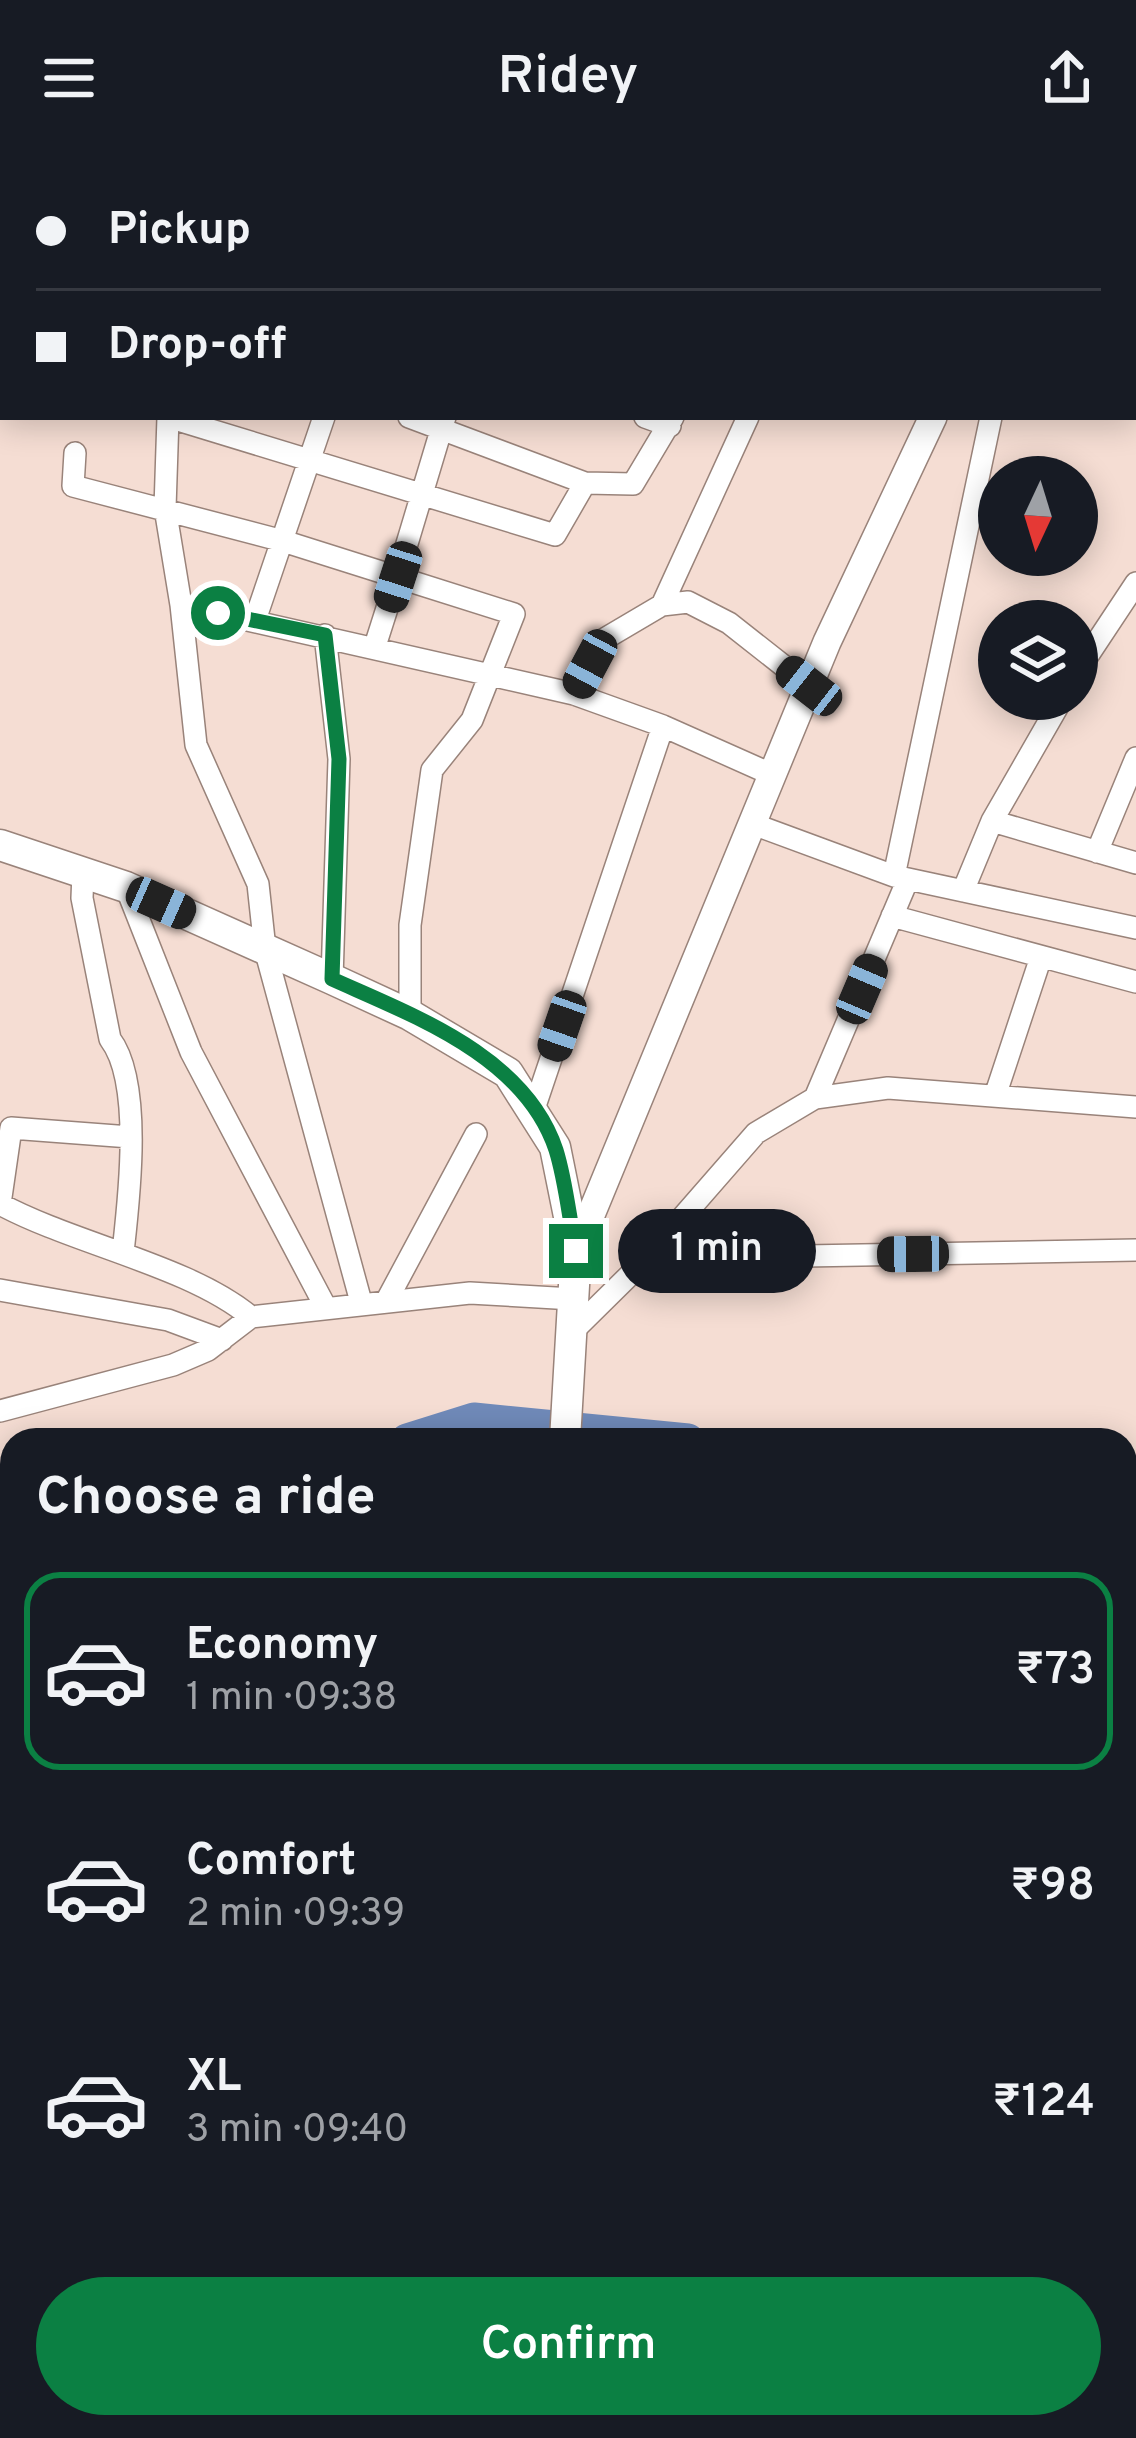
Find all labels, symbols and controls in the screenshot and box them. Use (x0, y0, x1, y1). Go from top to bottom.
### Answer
text: Ridey (497, 44, 639, 113)
icon: menu (36, 45, 102, 111)
icon: share (1034, 45, 1100, 111)
text: Pickup (108, 203, 251, 260)
text: Drop-off (108, 318, 287, 375)
north arrow (978, 456, 1098, 576)
map controls (978, 456, 1098, 720)
car (370, 537, 426, 617)
route start (191, 586, 245, 640)
button: layers (978, 600, 1098, 720)
car (557, 624, 623, 704)
car (770, 650, 848, 722)
car (121, 872, 201, 934)
car (831, 949, 893, 1029)
car (533, 986, 591, 1066)
callout: 1 min (618, 1209, 816, 1293)
route end (549, 1224, 603, 1278)
text: 1 min (671, 1226, 763, 1275)
car (877, 1235, 949, 1273)
text: Choose a ride (36, 1465, 376, 1534)
icon: car (42, 1617, 150, 1725)
text: Economy (186, 1618, 378, 1675)
text: ₹73 (1015, 1643, 1095, 1700)
text: 1 min · 09:38 (186, 1675, 397, 1724)
icon: car (42, 1833, 150, 1941)
text: Comfort (186, 1834, 356, 1891)
text: ₹98 (1010, 1859, 1095, 1916)
text: 2 min · 09:39 (186, 1891, 405, 1940)
icon: car (42, 2049, 150, 2157)
text: XL (186, 2050, 241, 2107)
text: ₹124 (992, 2075, 1095, 2132)
text: 3 min · 09:40 (186, 2107, 408, 2156)
button: Confirm (36, 2277, 1101, 2415)

